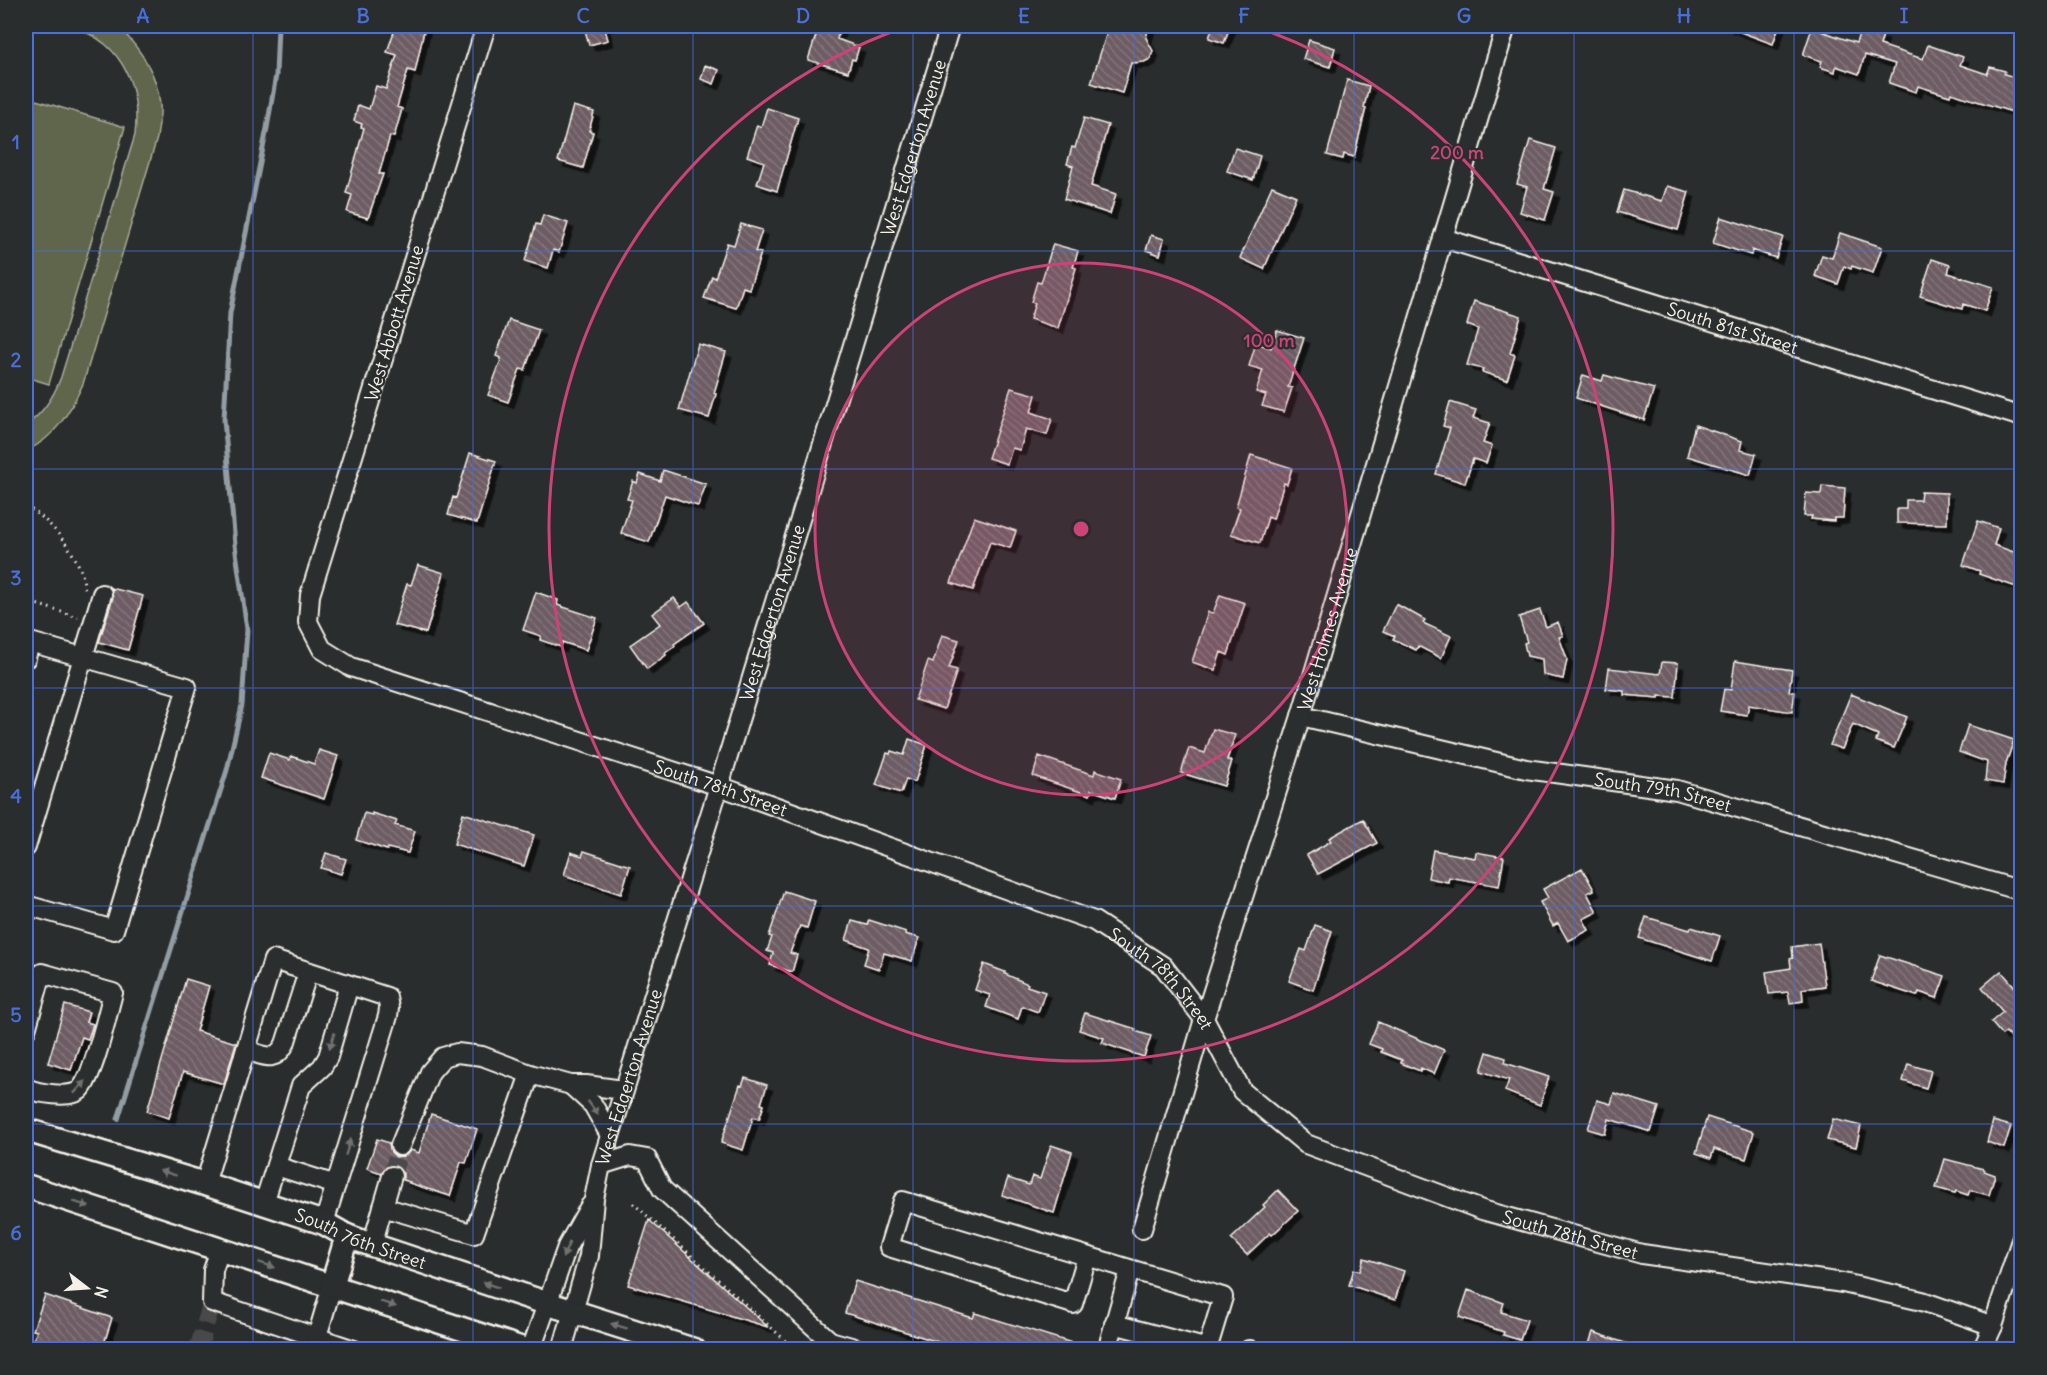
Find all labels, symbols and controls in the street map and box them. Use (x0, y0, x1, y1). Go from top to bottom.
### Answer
text: A (137, 3, 150, 28)
text: B (356, 3, 370, 28)
text: C (576, 3, 590, 28)
text: D (796, 3, 810, 28)
text: E (1018, 3, 1030, 28)
text: F (1238, 3, 1250, 28)
text: G (1457, 3, 1471, 28)
text: H (1677, 3, 1691, 28)
text: I (1900, 3, 1909, 28)
street label: West Edgerton Avenue (875, 56, 951, 239)
text: 1 (12, 129, 20, 154)
text: 200 m (1430, 141, 1484, 164)
street label: West Abbott Avenue (359, 242, 429, 404)
street label: South 81st Street (1664, 296, 1801, 359)
text: 100 m (1244, 329, 1295, 352)
text: 2 (11, 347, 22, 372)
centre of rings (1071, 519, 1091, 539)
street label: West Edgerton Avenue (734, 521, 809, 704)
street label: West Holmes Avenue (1292, 544, 1362, 713)
text: 3 (10, 565, 22, 590)
street label: South 78th Street (651, 754, 790, 821)
street label: South 79th Street (1593, 767, 1734, 817)
text: 4 (10, 783, 22, 808)
street label: South 78th Street (1104, 922, 1219, 1033)
street label: West Edgerton Avenue (590, 986, 667, 1168)
text: 5 (10, 1002, 22, 1027)
one-way arrow (327, 1032, 336, 1050)
one-way arrow (73, 1079, 86, 1094)
one-way arrow (587, 1099, 599, 1115)
one-way arrow (344, 1138, 353, 1156)
one-way arrow (159, 1168, 177, 1177)
one-way arrow (72, 1200, 90, 1210)
street label: South 76th Street (292, 1203, 429, 1274)
street label: South 78th Street (1500, 1205, 1641, 1264)
text: 6 (10, 1220, 22, 1245)
one-way arrow (562, 1241, 571, 1258)
north arrow (57, 1258, 117, 1318)
one-way arrow (258, 1261, 276, 1270)
one-way arrow (481, 1279, 499, 1289)
text: N (90, 1284, 113, 1301)
one-way arrow (379, 1300, 397, 1310)
one-way arrow (610, 1320, 628, 1330)

